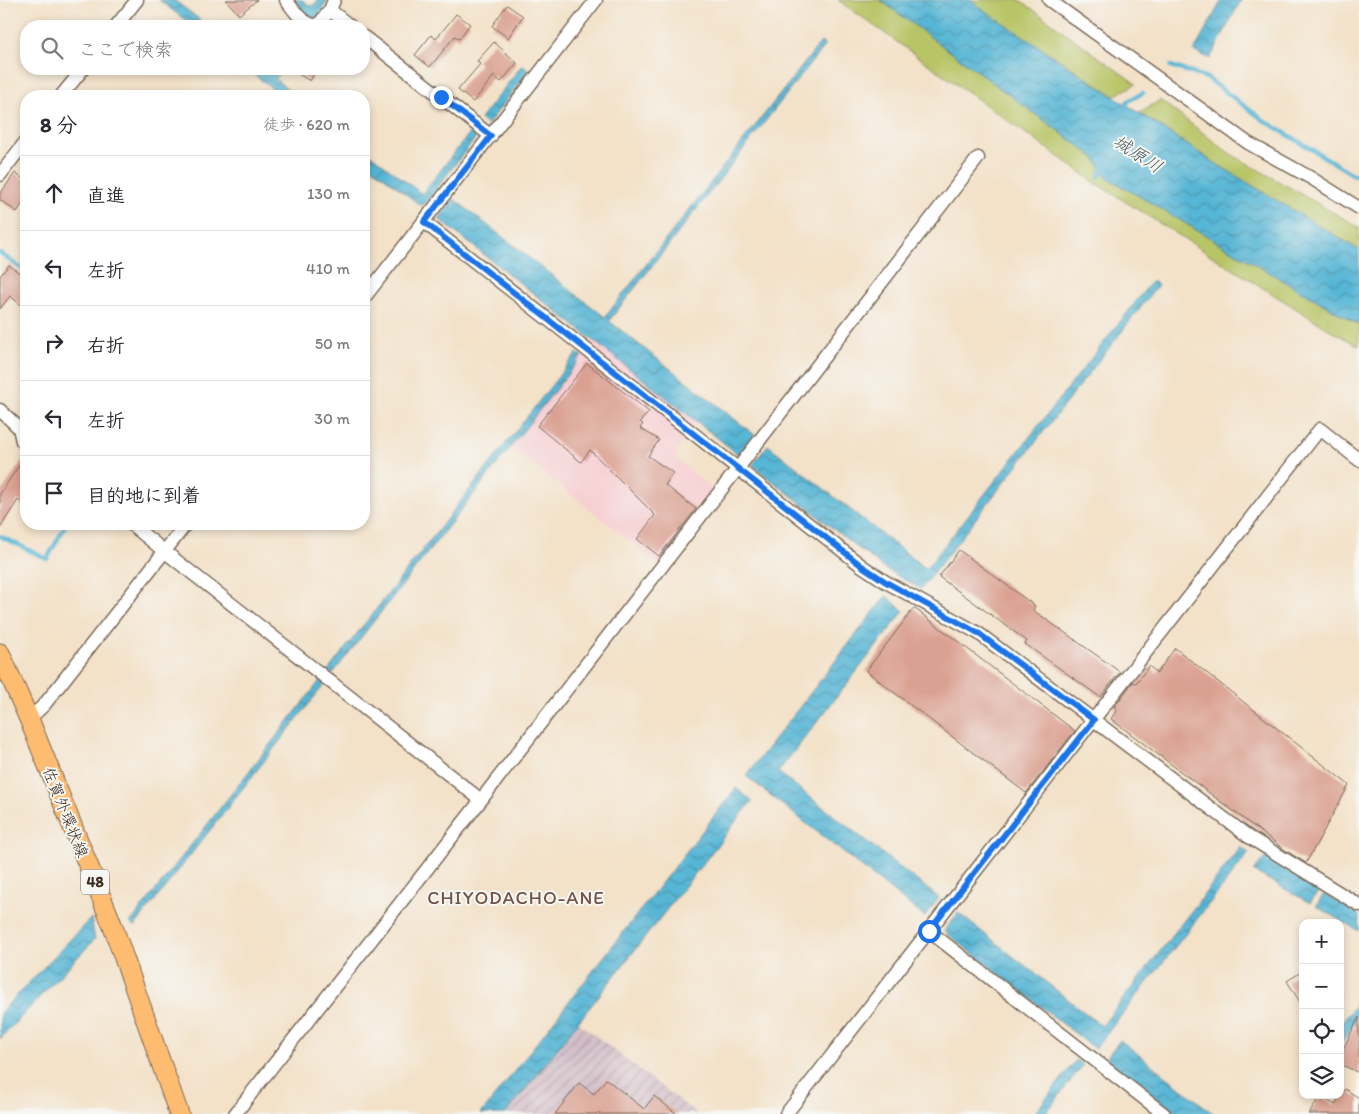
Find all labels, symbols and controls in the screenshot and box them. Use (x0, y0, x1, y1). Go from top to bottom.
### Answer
search box (20, 20, 370, 75)
icon: search (38, 34, 66, 62)
text: ここで検索 (78, 38, 173, 61)
route end (430, 86, 453, 109)
text: 8 分 (40, 112, 77, 137)
text: 徒歩 · 620 m (263, 115, 350, 134)
water label: 城原川 (1109, 130, 1167, 178)
icon: ahead (40, 179, 68, 207)
text: 直進 (87, 184, 125, 207)
text: 130 m (307, 184, 350, 203)
icon: left (40, 254, 68, 282)
text: 左折 (87, 259, 125, 282)
text: 410 m (306, 259, 350, 278)
icon: right (40, 329, 68, 357)
text: 右折 (87, 334, 125, 357)
text: 50 m (315, 334, 350, 353)
icon: left (40, 404, 68, 432)
text: 左折 (87, 409, 125, 432)
text: 30 m (314, 409, 350, 428)
icon: arrive (40, 479, 68, 507)
text: 目的地に到着 (87, 484, 201, 507)
street label: 佐賀外環状線 (39, 764, 92, 860)
road number: 48 (81, 870, 109, 894)
district label: CHIYODACHO-ANE (427, 886, 605, 909)
map controls (1299, 919, 1344, 1099)
button: + (1299, 919, 1344, 964)
route start (918, 920, 941, 943)
button: − (1299, 964, 1344, 1009)
button: locate (1299, 1009, 1344, 1054)
button: layers (1299, 1054, 1344, 1099)

